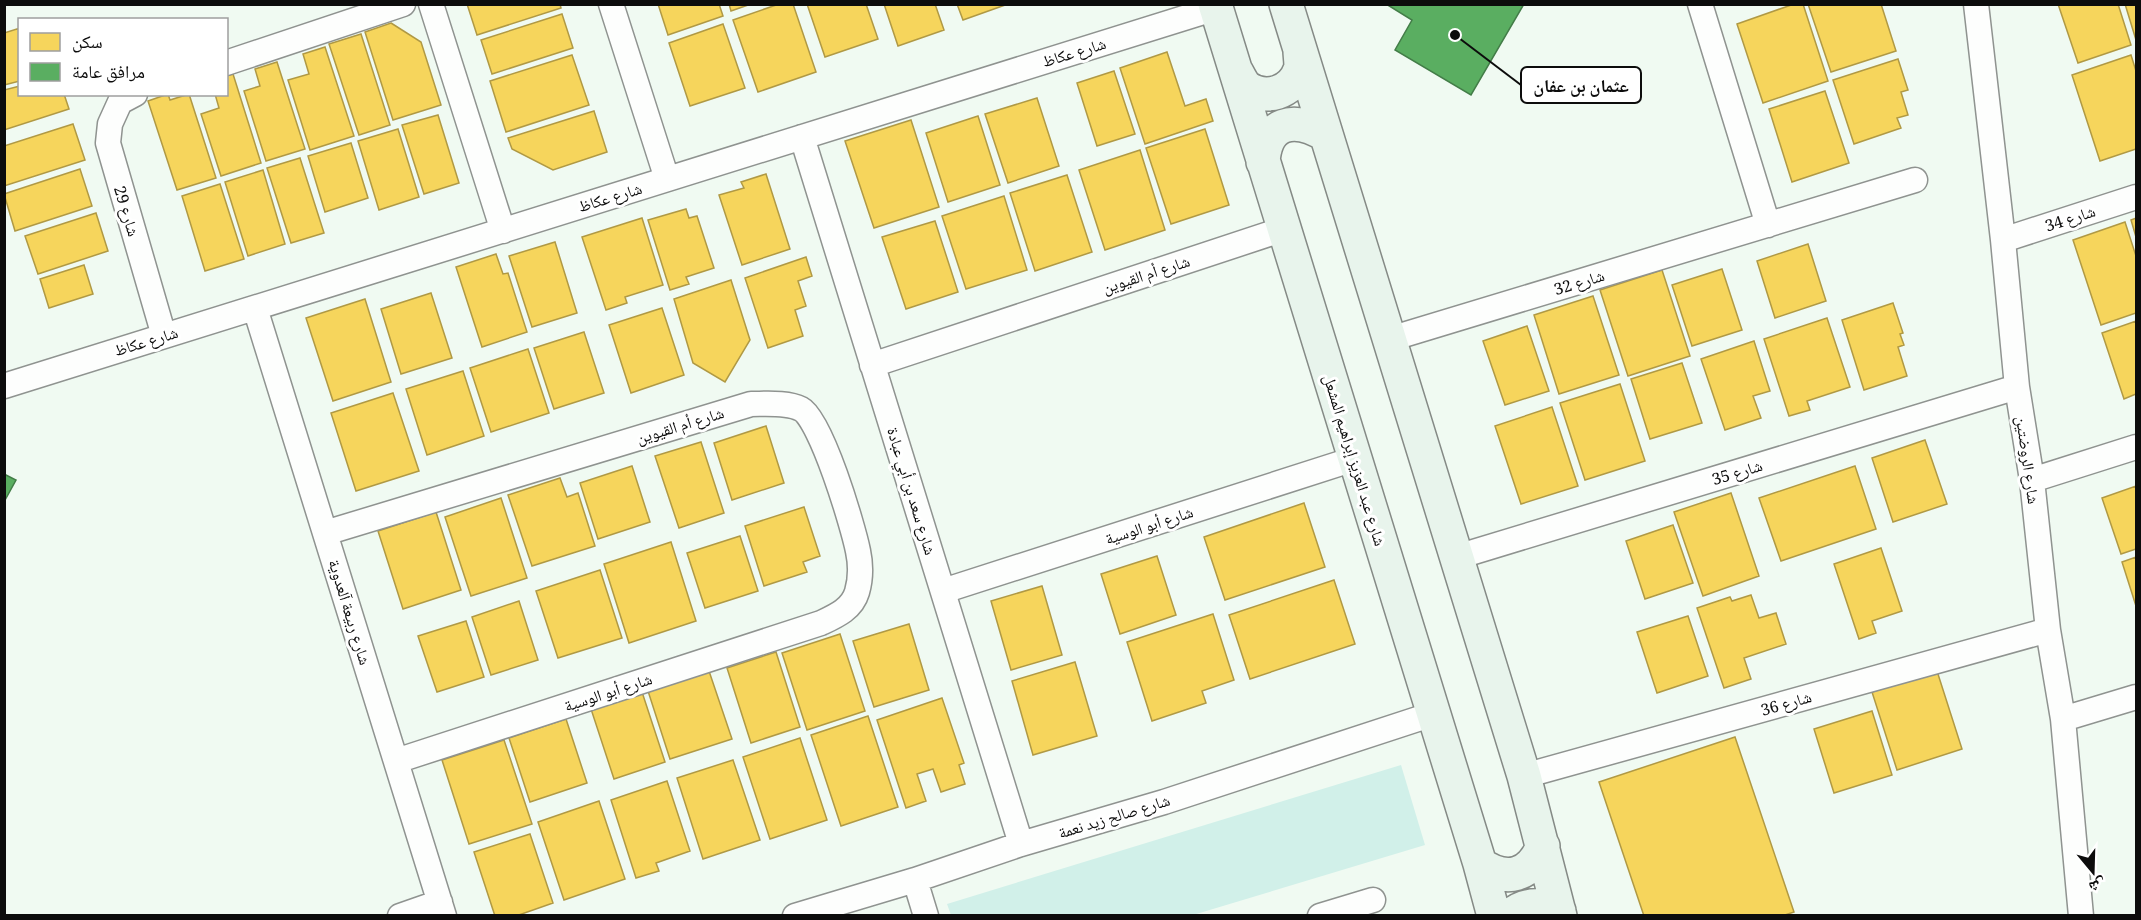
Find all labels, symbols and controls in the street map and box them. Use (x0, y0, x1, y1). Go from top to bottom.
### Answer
legend (18, 18, 228, 96)
text: سكن (72, 29, 103, 59)
street label: شارع عكاظ (1039, 32, 1110, 77)
text: مرافق عامة (72, 59, 145, 89)
callout: عثمان بن عفان (1521, 67, 1641, 103)
text: عثمان بن عفان (1533, 73, 1629, 103)
street label: شارع عكاظ (575, 177, 646, 222)
street label: شارع 29 (104, 183, 145, 240)
street label: شارع 34 (2042, 200, 2100, 241)
street label: شارع أم القيوين (1100, 250, 1194, 303)
street label: شارع 32 (1551, 264, 1608, 305)
street label: شارع عكاظ (111, 321, 182, 366)
street label: شارع عبد العزيز إبراهيم المشعل (1314, 371, 1392, 550)
street label: شارع أم القيوين (633, 401, 728, 454)
street label: شارع الروضتين (2006, 415, 2045, 506)
street label: شارع سعد بن أبي عبادة (877, 425, 942, 559)
street label: شارع 35 (1709, 454, 1766, 495)
street label: شارع أبو الوسية (1102, 500, 1197, 554)
street label: شارع ربيعة آلعدوية (319, 557, 376, 669)
street label: شارع أبو الوسية (561, 667, 656, 721)
street label: شارع 36 (1758, 685, 1815, 726)
street label: شارع صالح زيد نعمة (1055, 789, 1174, 848)
north arrow (2063, 842, 2123, 902)
text: ش (2085, 868, 2109, 899)

